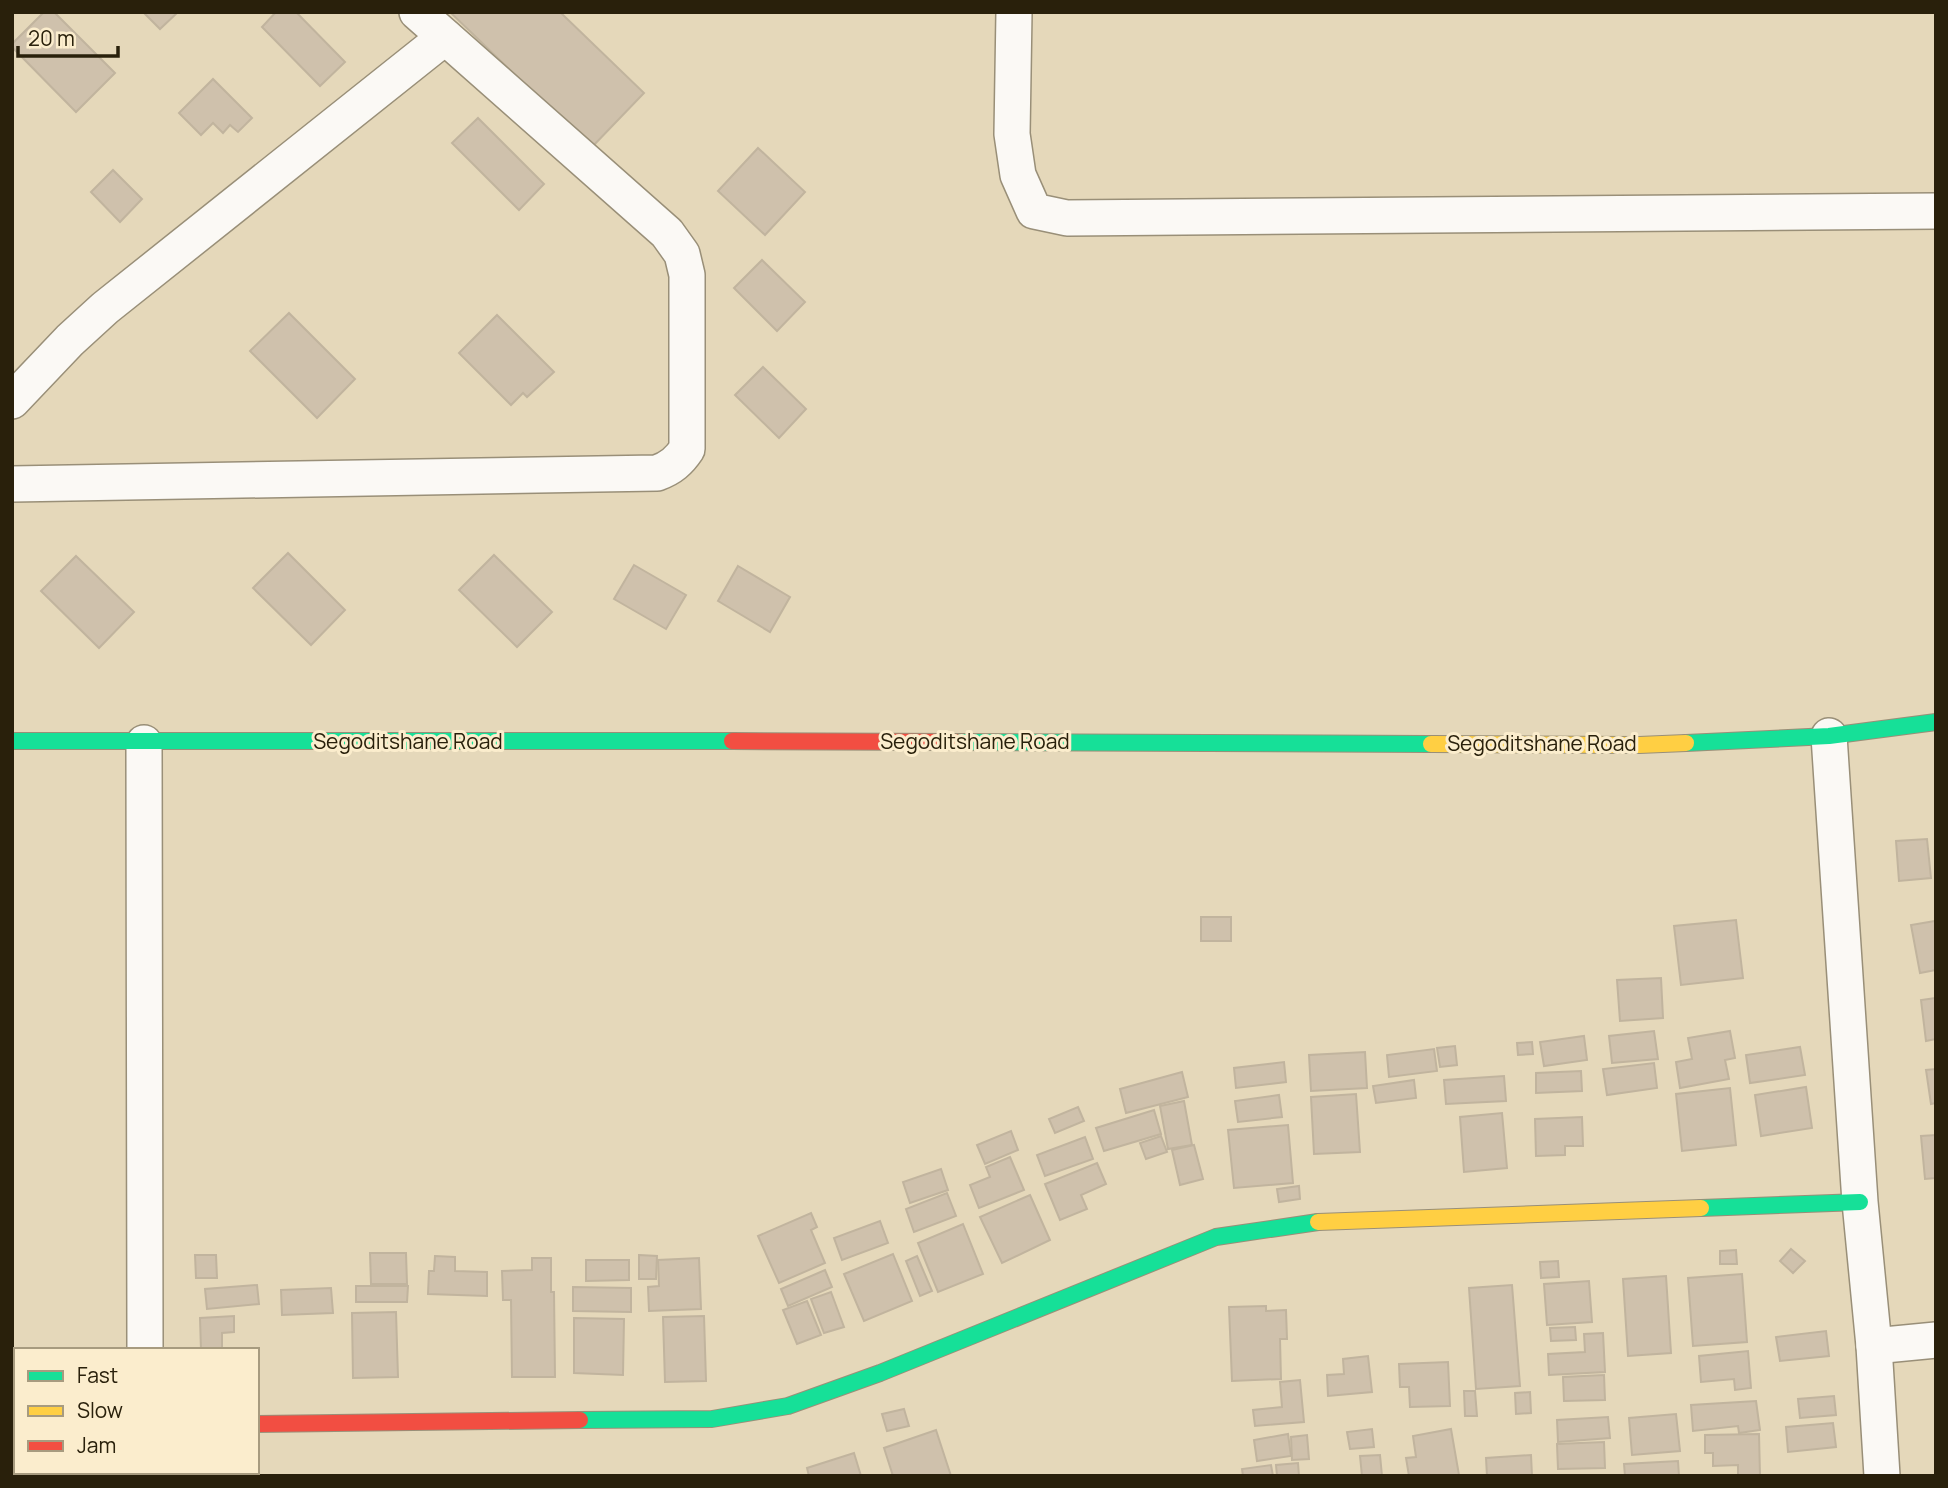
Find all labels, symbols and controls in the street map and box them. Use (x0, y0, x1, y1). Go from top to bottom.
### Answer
scale bar (18, 14, 117, 58)
text: 20 m (28, 24, 75, 52)
street label: Segoditshane Road (313, 727, 503, 755)
street label: Segoditshane Road (880, 727, 1070, 755)
street label: Segoditshane Road (1447, 729, 1637, 757)
legend (14, 1348, 259, 1474)
text: Fast (77, 1361, 118, 1389)
text: Slow (77, 1396, 123, 1424)
text: Jam (77, 1431, 116, 1459)

